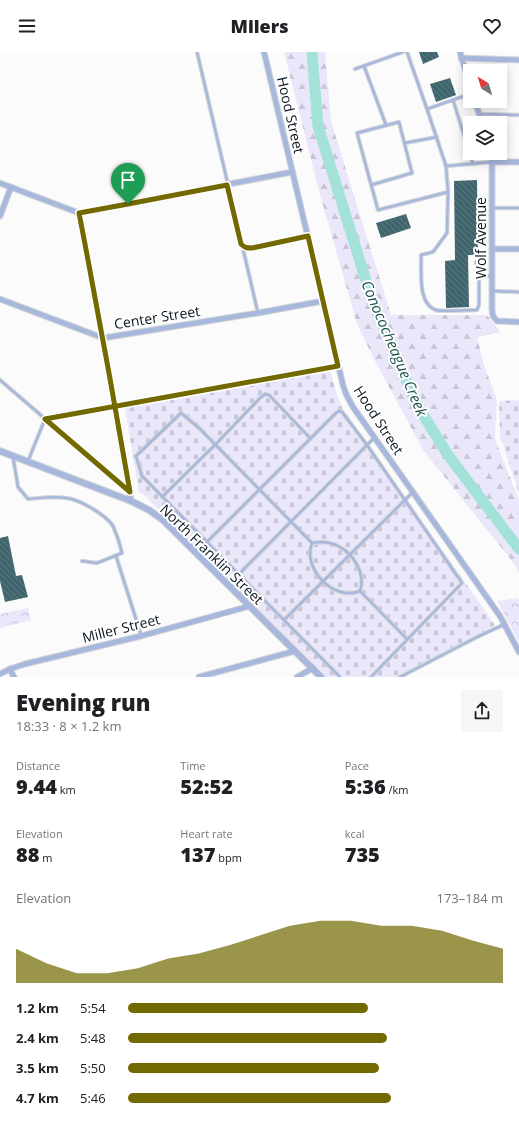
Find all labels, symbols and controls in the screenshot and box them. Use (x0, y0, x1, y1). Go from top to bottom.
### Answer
text: Milers (231, 14, 288, 38)
icon: menu (16, 15, 38, 37)
icon: heart (481, 15, 503, 37)
north arrow (463, 64, 507, 108)
map controls (463, 64, 507, 160)
street label: Hood Street (273, 75, 309, 155)
button: layers (463, 116, 507, 160)
pin (111, 163, 145, 204)
icon: arrive (117, 169, 139, 191)
street label: Wolf Avenue (471, 197, 490, 279)
water label: Conococheague Creek (357, 277, 433, 420)
street label: Center Street (113, 301, 201, 333)
street label: Hood Street (350, 382, 408, 458)
street label: North Franklin Street (156, 500, 268, 608)
street label: Miller Street (80, 609, 162, 647)
text: Evening run (16, 687, 151, 717)
button: share (461, 690, 503, 732)
text: 18:33 · 8 × 1.2 km (16, 717, 121, 735)
text: Distance (16, 758, 60, 773)
text: Time (180, 758, 206, 773)
text: Pace (345, 758, 369, 773)
text: 9.44 (16, 773, 57, 800)
text: 52:52 (180, 773, 233, 800)
text: 5:36 (345, 773, 386, 800)
text: km (57, 782, 76, 797)
text: /km (386, 782, 408, 797)
text: Elevation (16, 826, 63, 841)
text: Heart rate (180, 826, 233, 841)
text: kcal (345, 826, 365, 841)
text: 88 (16, 841, 39, 868)
text: 137 (180, 841, 215, 868)
text: 735 (345, 841, 380, 868)
text: m (39, 850, 52, 865)
text: bpm (215, 850, 242, 865)
text: Elevation (16, 889, 71, 907)
text: 173–184 m (436, 889, 503, 907)
text: 1.2 km (16, 999, 59, 1017)
text: 5:54 (80, 999, 106, 1017)
text: 2.4 km (16, 1029, 59, 1047)
text: 5:48 (80, 1029, 106, 1047)
text: 3.5 km (16, 1059, 59, 1077)
text: 5:50 (80, 1059, 106, 1077)
text: 4.7 km (16, 1089, 59, 1107)
text: 5:46 (80, 1089, 106, 1107)

